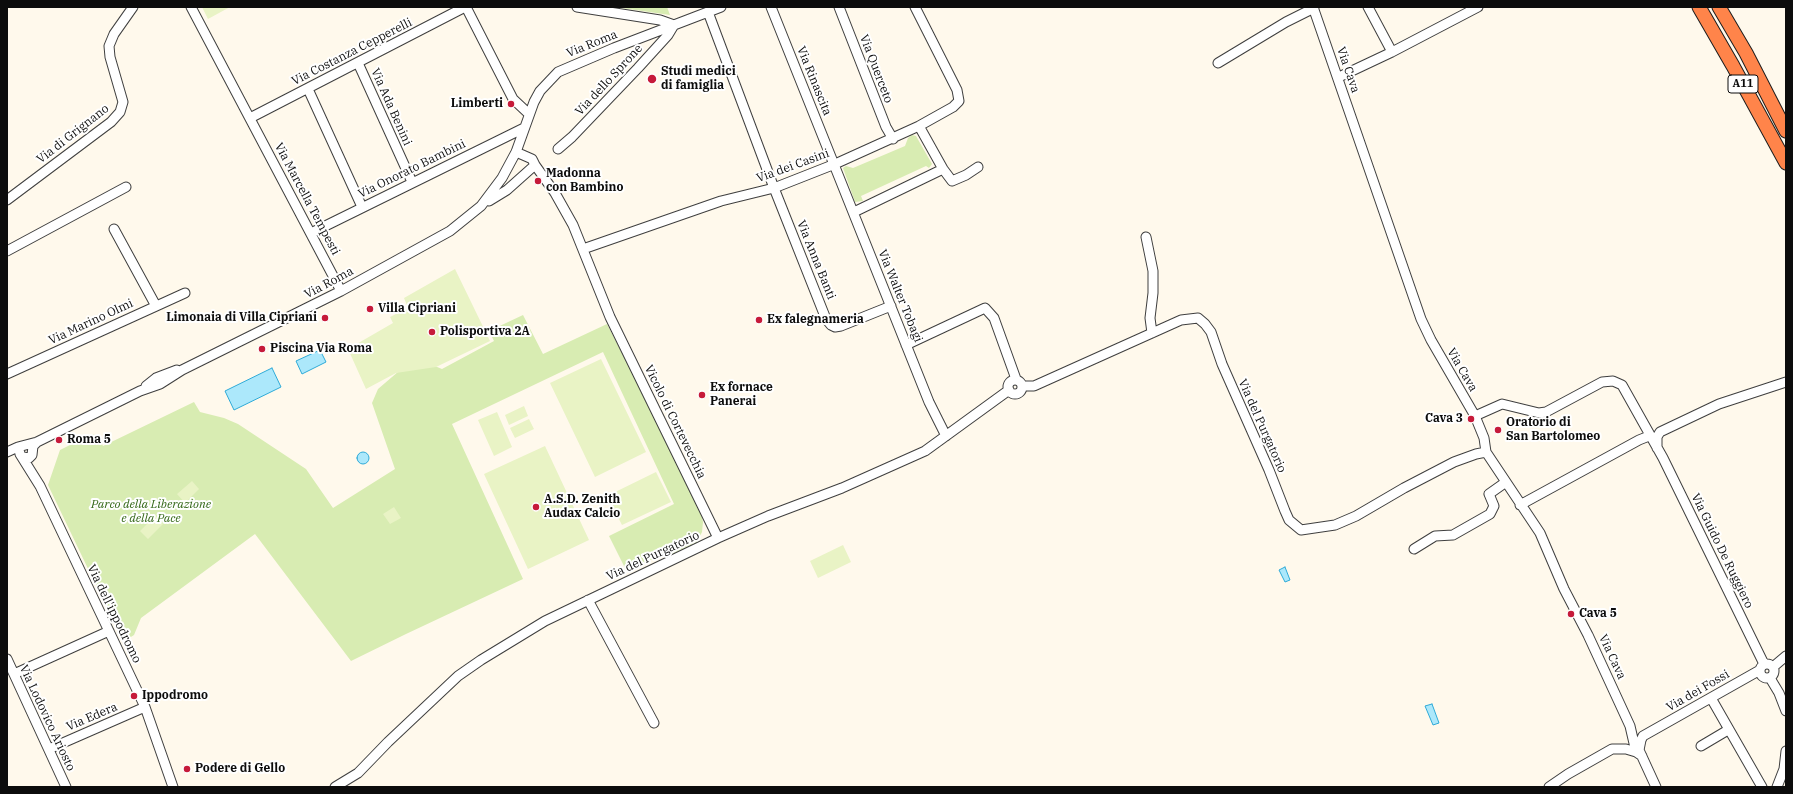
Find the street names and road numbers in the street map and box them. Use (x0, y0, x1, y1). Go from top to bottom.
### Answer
street label: Via Costanza Cepperelli (289, 15, 415, 89)
street label: Via Roma (565, 27, 619, 61)
street label: Via Querceto (856, 33, 896, 105)
street label: Via dello Sprone (572, 41, 646, 119)
street label: Via Rinascita (794, 44, 834, 118)
street label: Via Cava (1333, 45, 1363, 95)
street label: Via Ada Benini (368, 66, 414, 148)
road number: A11 (1728, 75, 1758, 93)
street label: Via di Grignano (34, 101, 112, 167)
street label: Via Onorato Bambini (356, 137, 468, 201)
street label: Via Marcella Tempesti (271, 140, 343, 258)
street label: Via dei Casini (755, 146, 831, 186)
street label: Via Anna Banti (794, 218, 838, 302)
street label: Via Walter Tobagi (875, 247, 925, 345)
street label: Via Roma (302, 264, 356, 302)
street label: Via Marino Olmi (46, 296, 136, 348)
street label: Via Cava (1444, 346, 1480, 394)
street label: Vicolo di Cortevecchia (641, 363, 709, 481)
street label: Via del Purgatorio (1235, 377, 1289, 475)
street label: Via Guido De Ruggiero (1688, 491, 1756, 611)
street label: Via del Purgatorio (604, 528, 702, 584)
street label: Via dell'ippodromo (84, 562, 144, 666)
street label: Via Cava (1595, 632, 1629, 682)
street label: Via Lodovico Ariosto (16, 663, 78, 773)
street label: Via dei Fossi (1664, 667, 1732, 715)
street label: Via Edera (64, 700, 120, 734)

